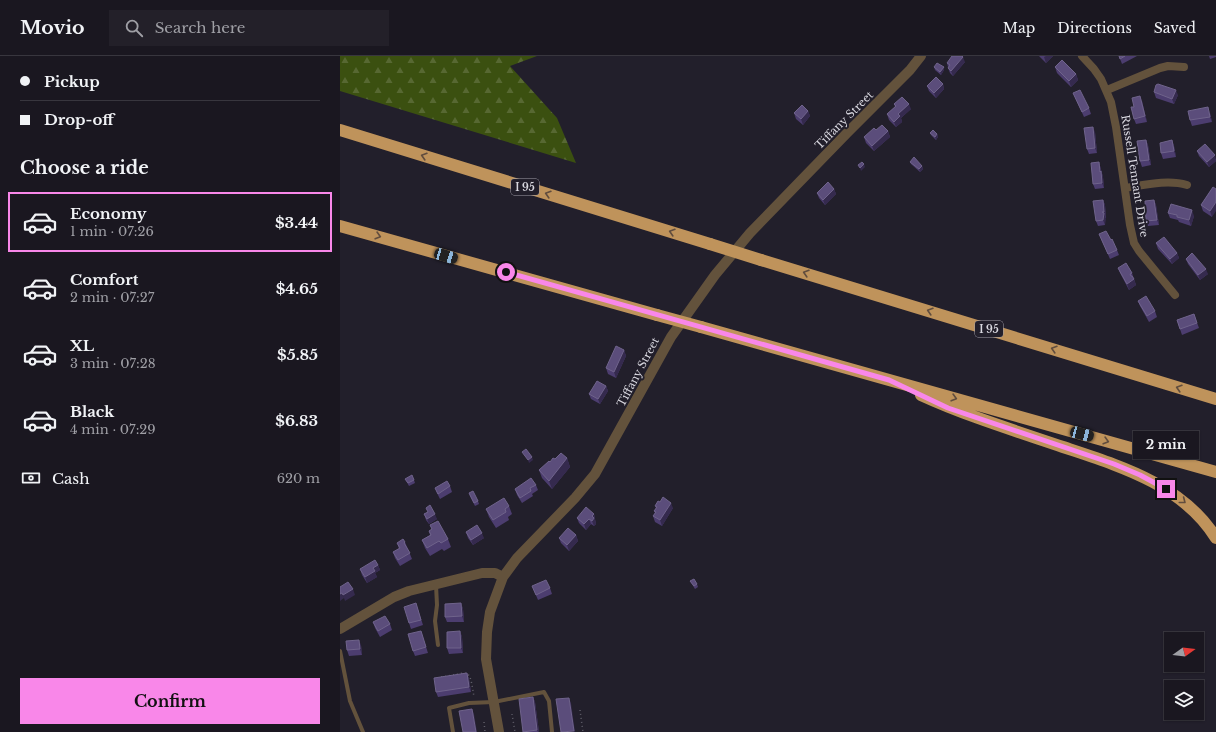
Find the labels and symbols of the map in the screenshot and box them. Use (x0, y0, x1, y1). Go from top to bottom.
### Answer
street label: Tiffany Street (812, 87, 877, 152)
street label: Russell Tennant Drive (1118, 114, 1152, 238)
one-way arrow (420, 152, 427, 161)
road number: I 95 (511, 179, 539, 195)
one-way arrow (545, 190, 552, 199)
one-way arrow (669, 228, 676, 237)
one-way arrow (374, 232, 381, 240)
car (433, 247, 459, 265)
route start (497, 263, 515, 281)
one-way arrow (803, 269, 810, 278)
one-way arrow (927, 307, 934, 316)
road number: I 95 (975, 321, 1003, 337)
street label: Tiffany Street (614, 334, 663, 409)
one-way arrow (1051, 346, 1058, 354)
one-way arrow (1175, 384, 1182, 393)
one-way arrow (950, 393, 957, 402)
car (1069, 425, 1095, 443)
callout: 2 min (1133, 431, 1199, 459)
one-way arrow (1102, 436, 1109, 445)
route end (1157, 480, 1175, 498)
one-way arrow (1179, 497, 1186, 504)
north arrow (1164, 632, 1204, 672)

